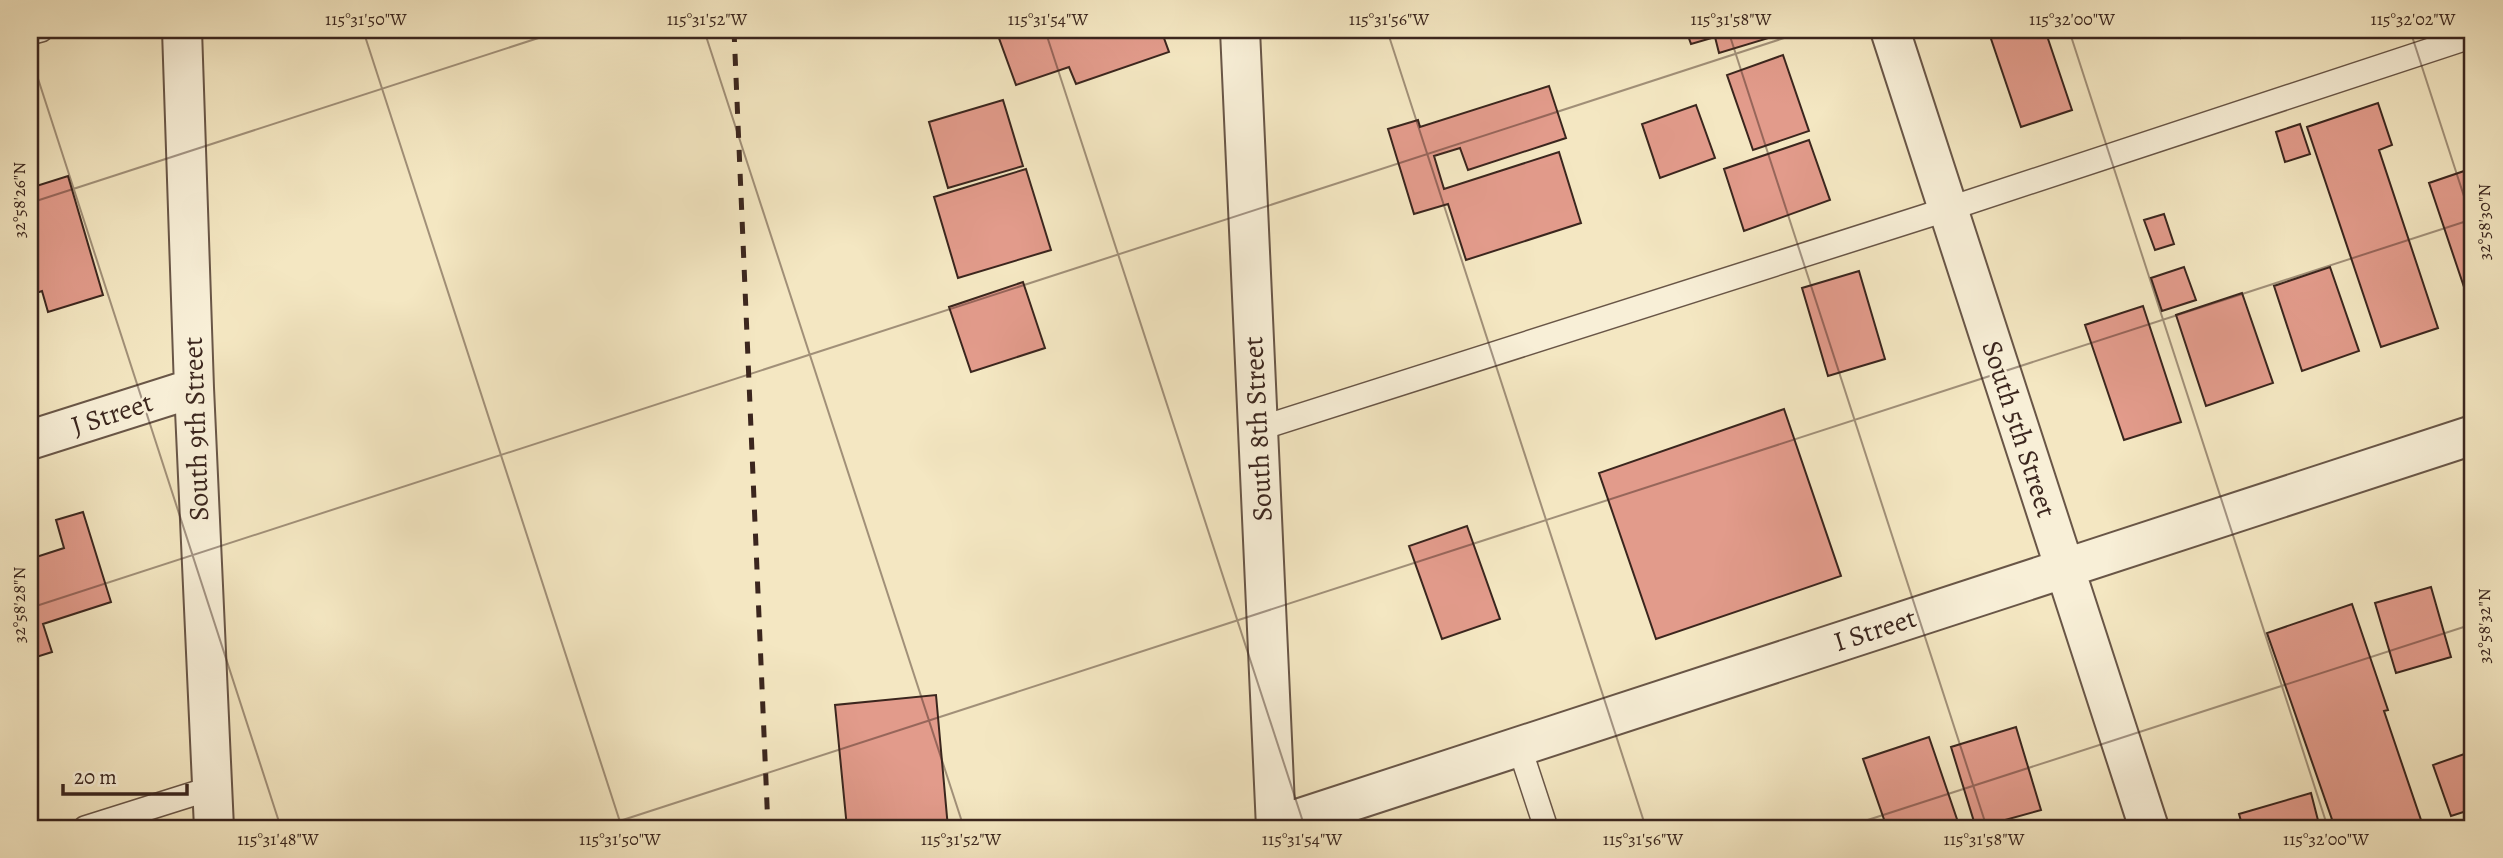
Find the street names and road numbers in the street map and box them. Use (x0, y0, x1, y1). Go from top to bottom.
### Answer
street label: South 8th Street (1234, 335, 1282, 523)
street label: South 9th Street (174, 336, 218, 522)
street label: South 5th Street (1973, 336, 2065, 522)
street label: J Street (66, 383, 158, 445)
street label: I Street (1829, 599, 1921, 661)

